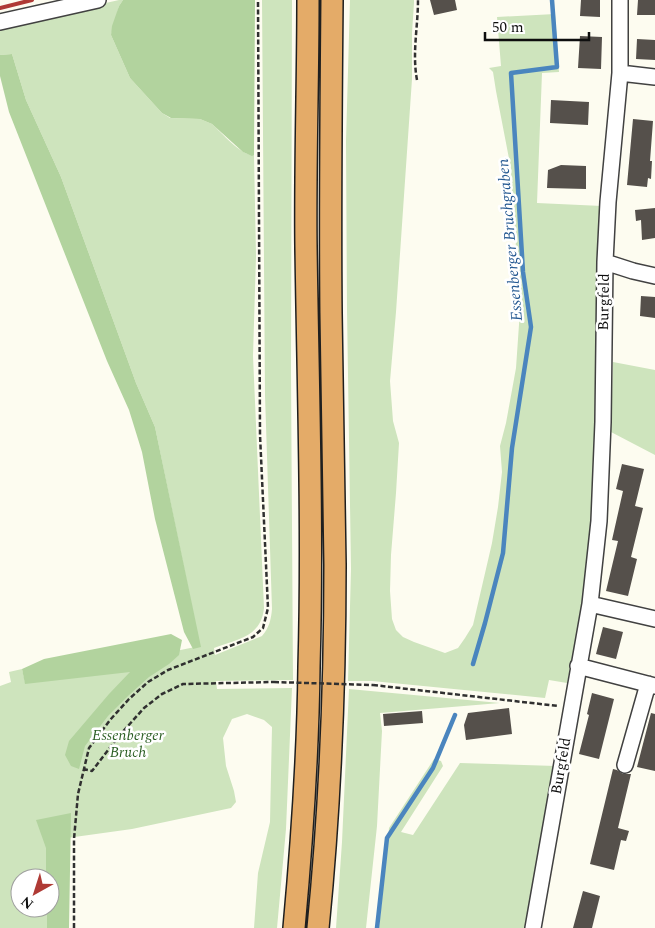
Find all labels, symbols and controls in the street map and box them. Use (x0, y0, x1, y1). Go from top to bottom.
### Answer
scale bar (485, 10, 589, 42)
text: 50 m (492, 16, 524, 39)
water label: Essenberger Bruchgraben (491, 157, 529, 322)
street label: Burgfeld (592, 273, 616, 331)
park label: Essenberger Bruch (92, 724, 165, 764)
street label: Burgfeld (545, 736, 577, 796)
north arrow (10, 868, 60, 918)
text: N (16, 891, 38, 914)

